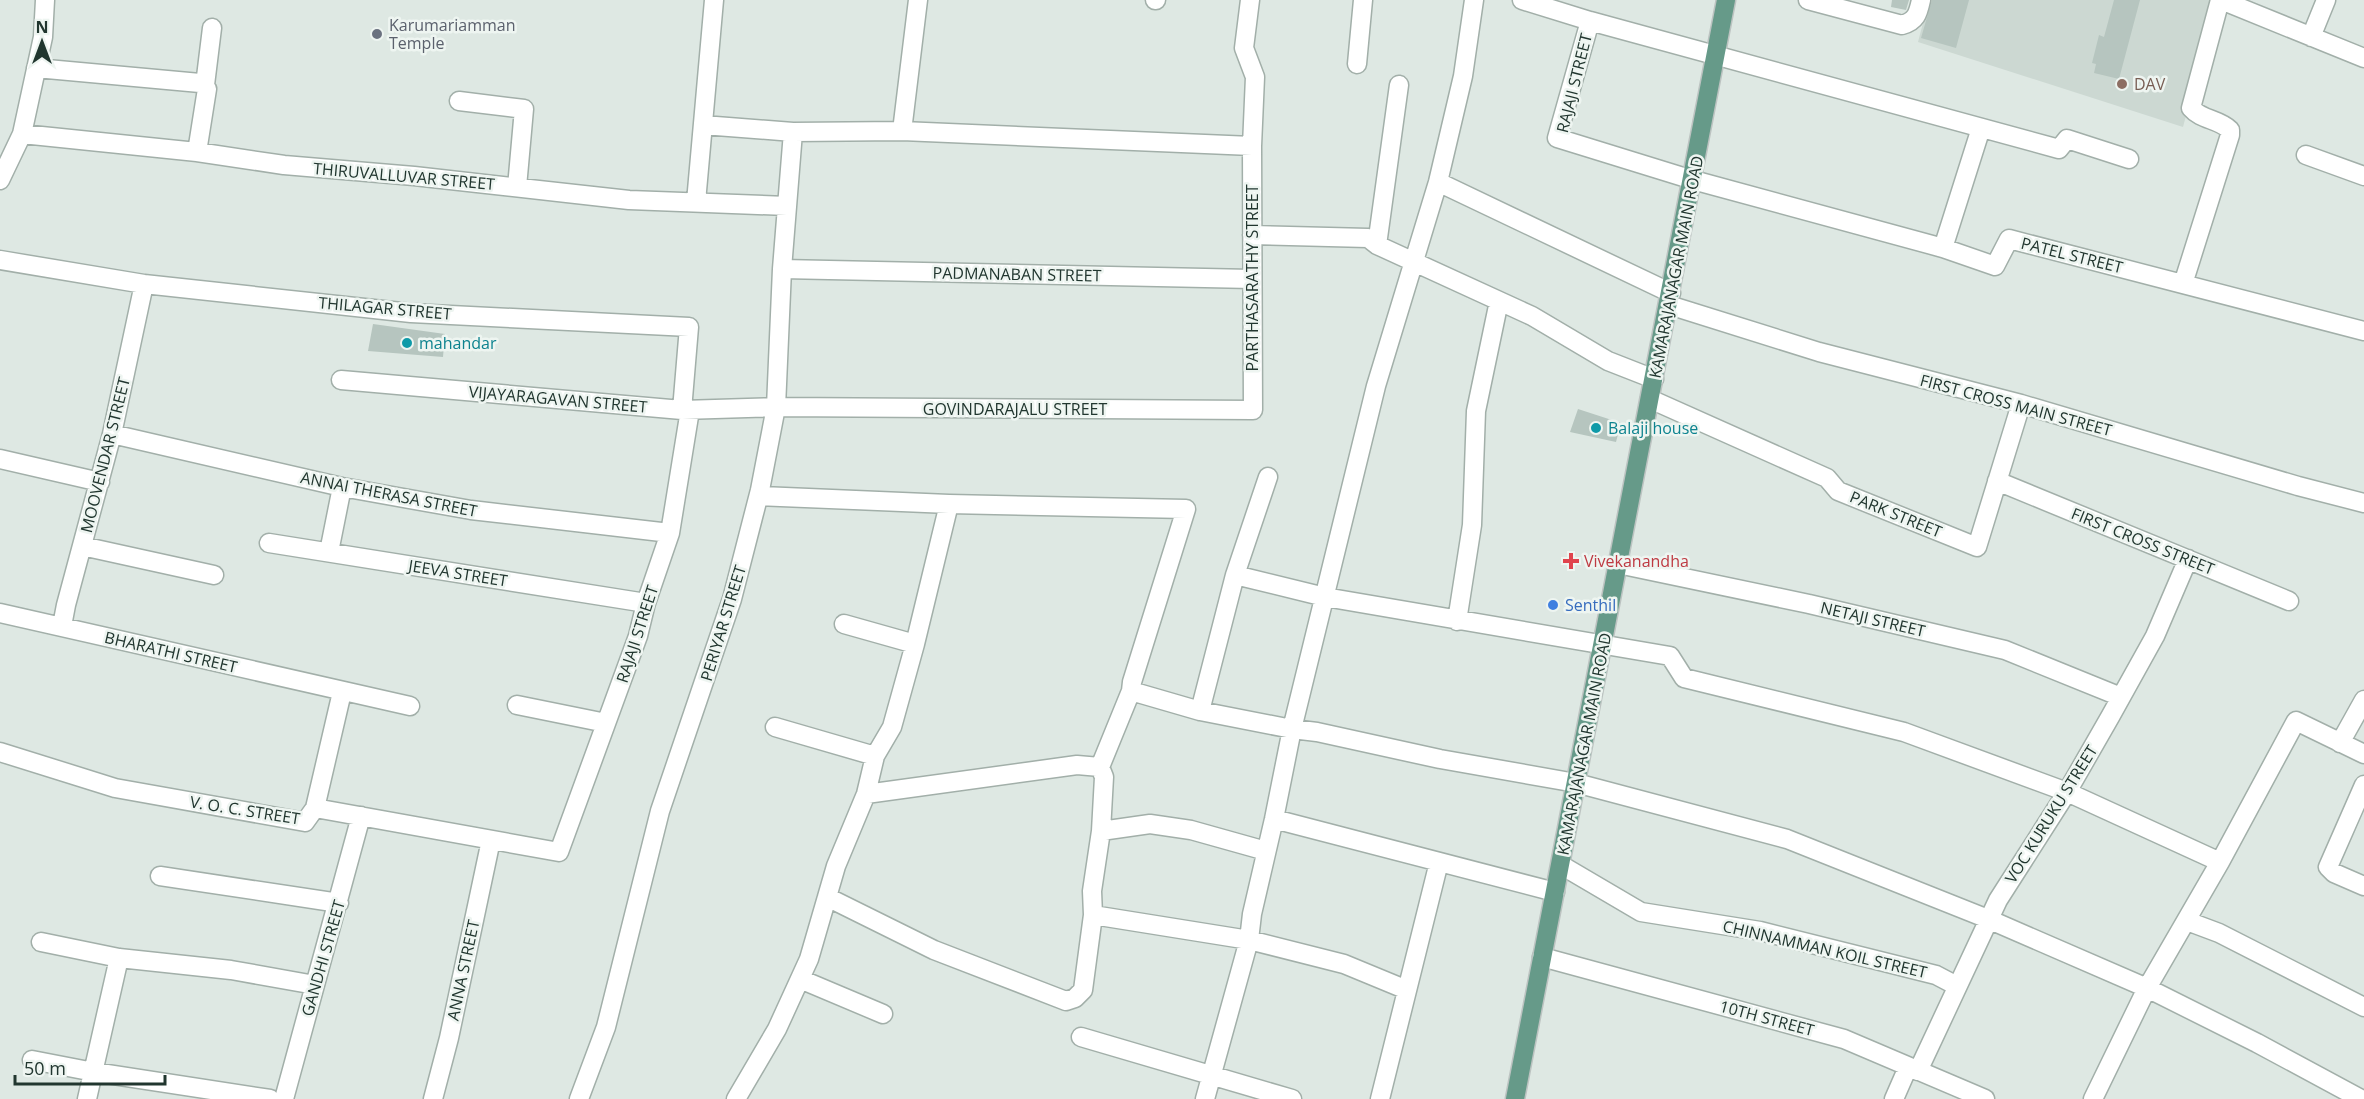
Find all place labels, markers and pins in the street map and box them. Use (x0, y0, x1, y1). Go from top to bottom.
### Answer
place label: Karumariamman Temple (389, 14, 516, 54)
marker: Karumariamman Temple (370, 27, 384, 41)
place label: DAV (2134, 73, 2166, 95)
marker: DAV (2115, 77, 2129, 91)
place label: mahandar (419, 332, 497, 354)
marker: mahandar (400, 336, 414, 350)
place label: Balaji house (1608, 417, 1698, 439)
marker: Balaji house (1589, 421, 1603, 435)
place label: Vivekanandha (1584, 550, 1689, 572)
marker: Vivekanandha (1562, 552, 1580, 570)
place label: Senthil (1565, 594, 1616, 616)
marker: Senthil (1546, 598, 1560, 612)

